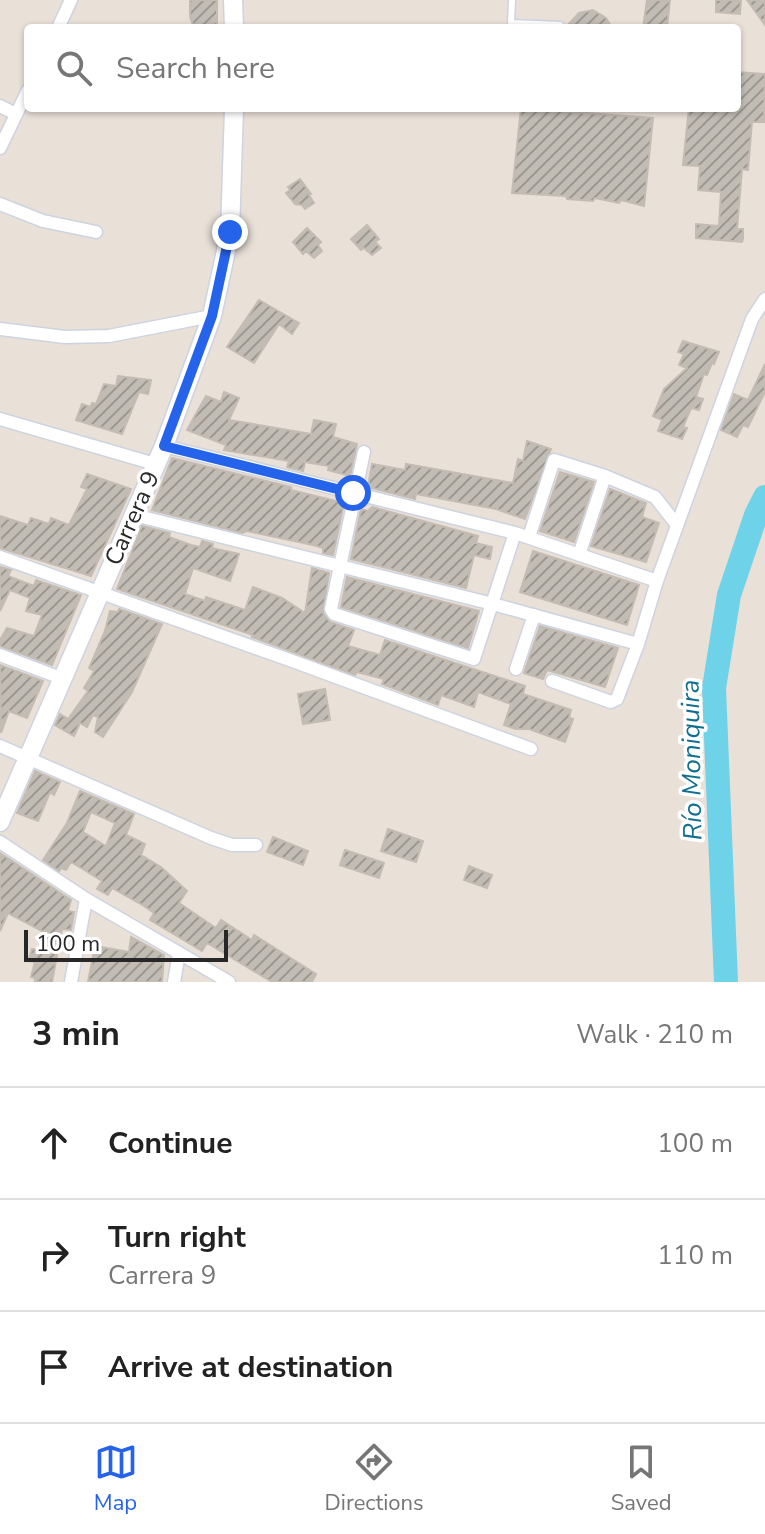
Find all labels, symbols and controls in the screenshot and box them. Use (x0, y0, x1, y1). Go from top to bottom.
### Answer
search box (24, 24, 741, 112)
icon: search (52, 46, 96, 90)
text: Search here (116, 48, 275, 89)
route end (212, 214, 248, 250)
street label: Carrera 9 (97, 466, 167, 570)
route start (335, 475, 371, 511)
water label: Río Moniquira (673, 679, 710, 841)
scale bar (24, 926, 228, 962)
text: 100 m (36, 929, 100, 959)
text: 3 min (32, 1011, 120, 1057)
text: Walk · 210 m (576, 1017, 733, 1052)
icon: ahead (32, 1121, 76, 1165)
text: Continue (108, 1123, 233, 1164)
text: 100 m (657, 1126, 733, 1161)
text: Turn right (108, 1217, 246, 1258)
icon: right (32, 1233, 76, 1277)
text: 110 m (657, 1238, 733, 1273)
text: Carrera 9 (108, 1258, 216, 1293)
icon: arrive (32, 1345, 76, 1389)
text: Arrive at destination (108, 1347, 393, 1388)
tab: Map (94, 1440, 138, 1518)
tab: Directions (325, 1440, 424, 1518)
tab: Saved (611, 1440, 671, 1518)

